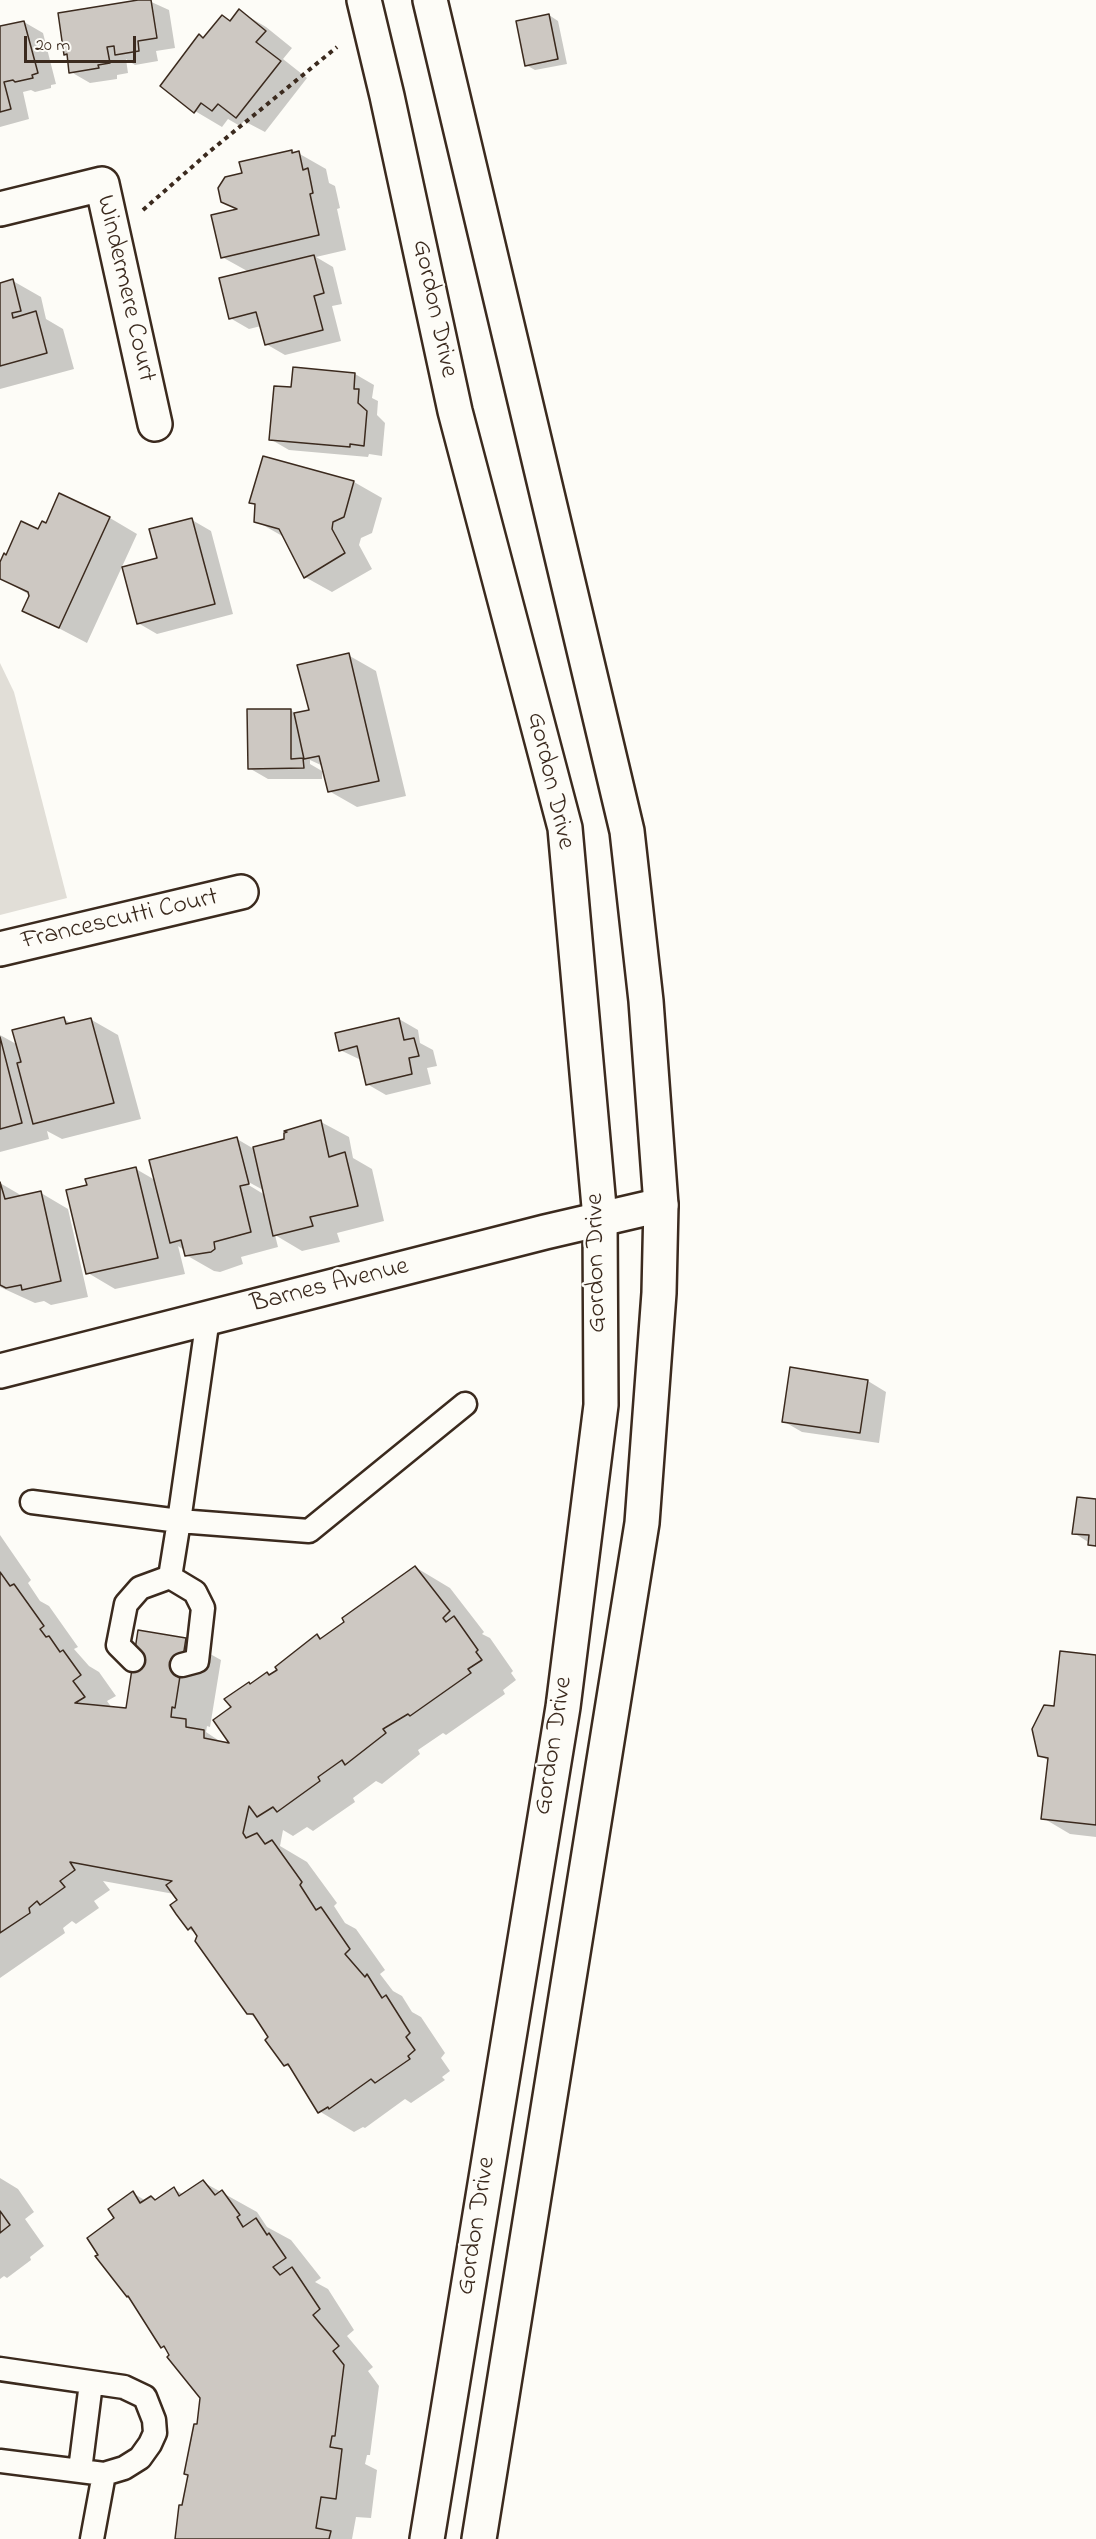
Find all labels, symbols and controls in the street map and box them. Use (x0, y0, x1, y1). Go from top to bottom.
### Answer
scale bar (27, 24, 140, 62)
text: 20 m (35, 33, 70, 59)
street label: Windermere Court (87, 193, 161, 385)
street label: Gordon Drive (403, 237, 463, 381)
street label: Gordon Drive (518, 709, 580, 853)
street label: Francescutti Court (19, 883, 221, 959)
street label: Gordon Drive (581, 1193, 615, 1333)
street label: Barnes Avenue (248, 1252, 412, 1322)
street label: Gordon Drive (529, 1675, 581, 1817)
street label: Gordon Drive (452, 2155, 504, 2297)

